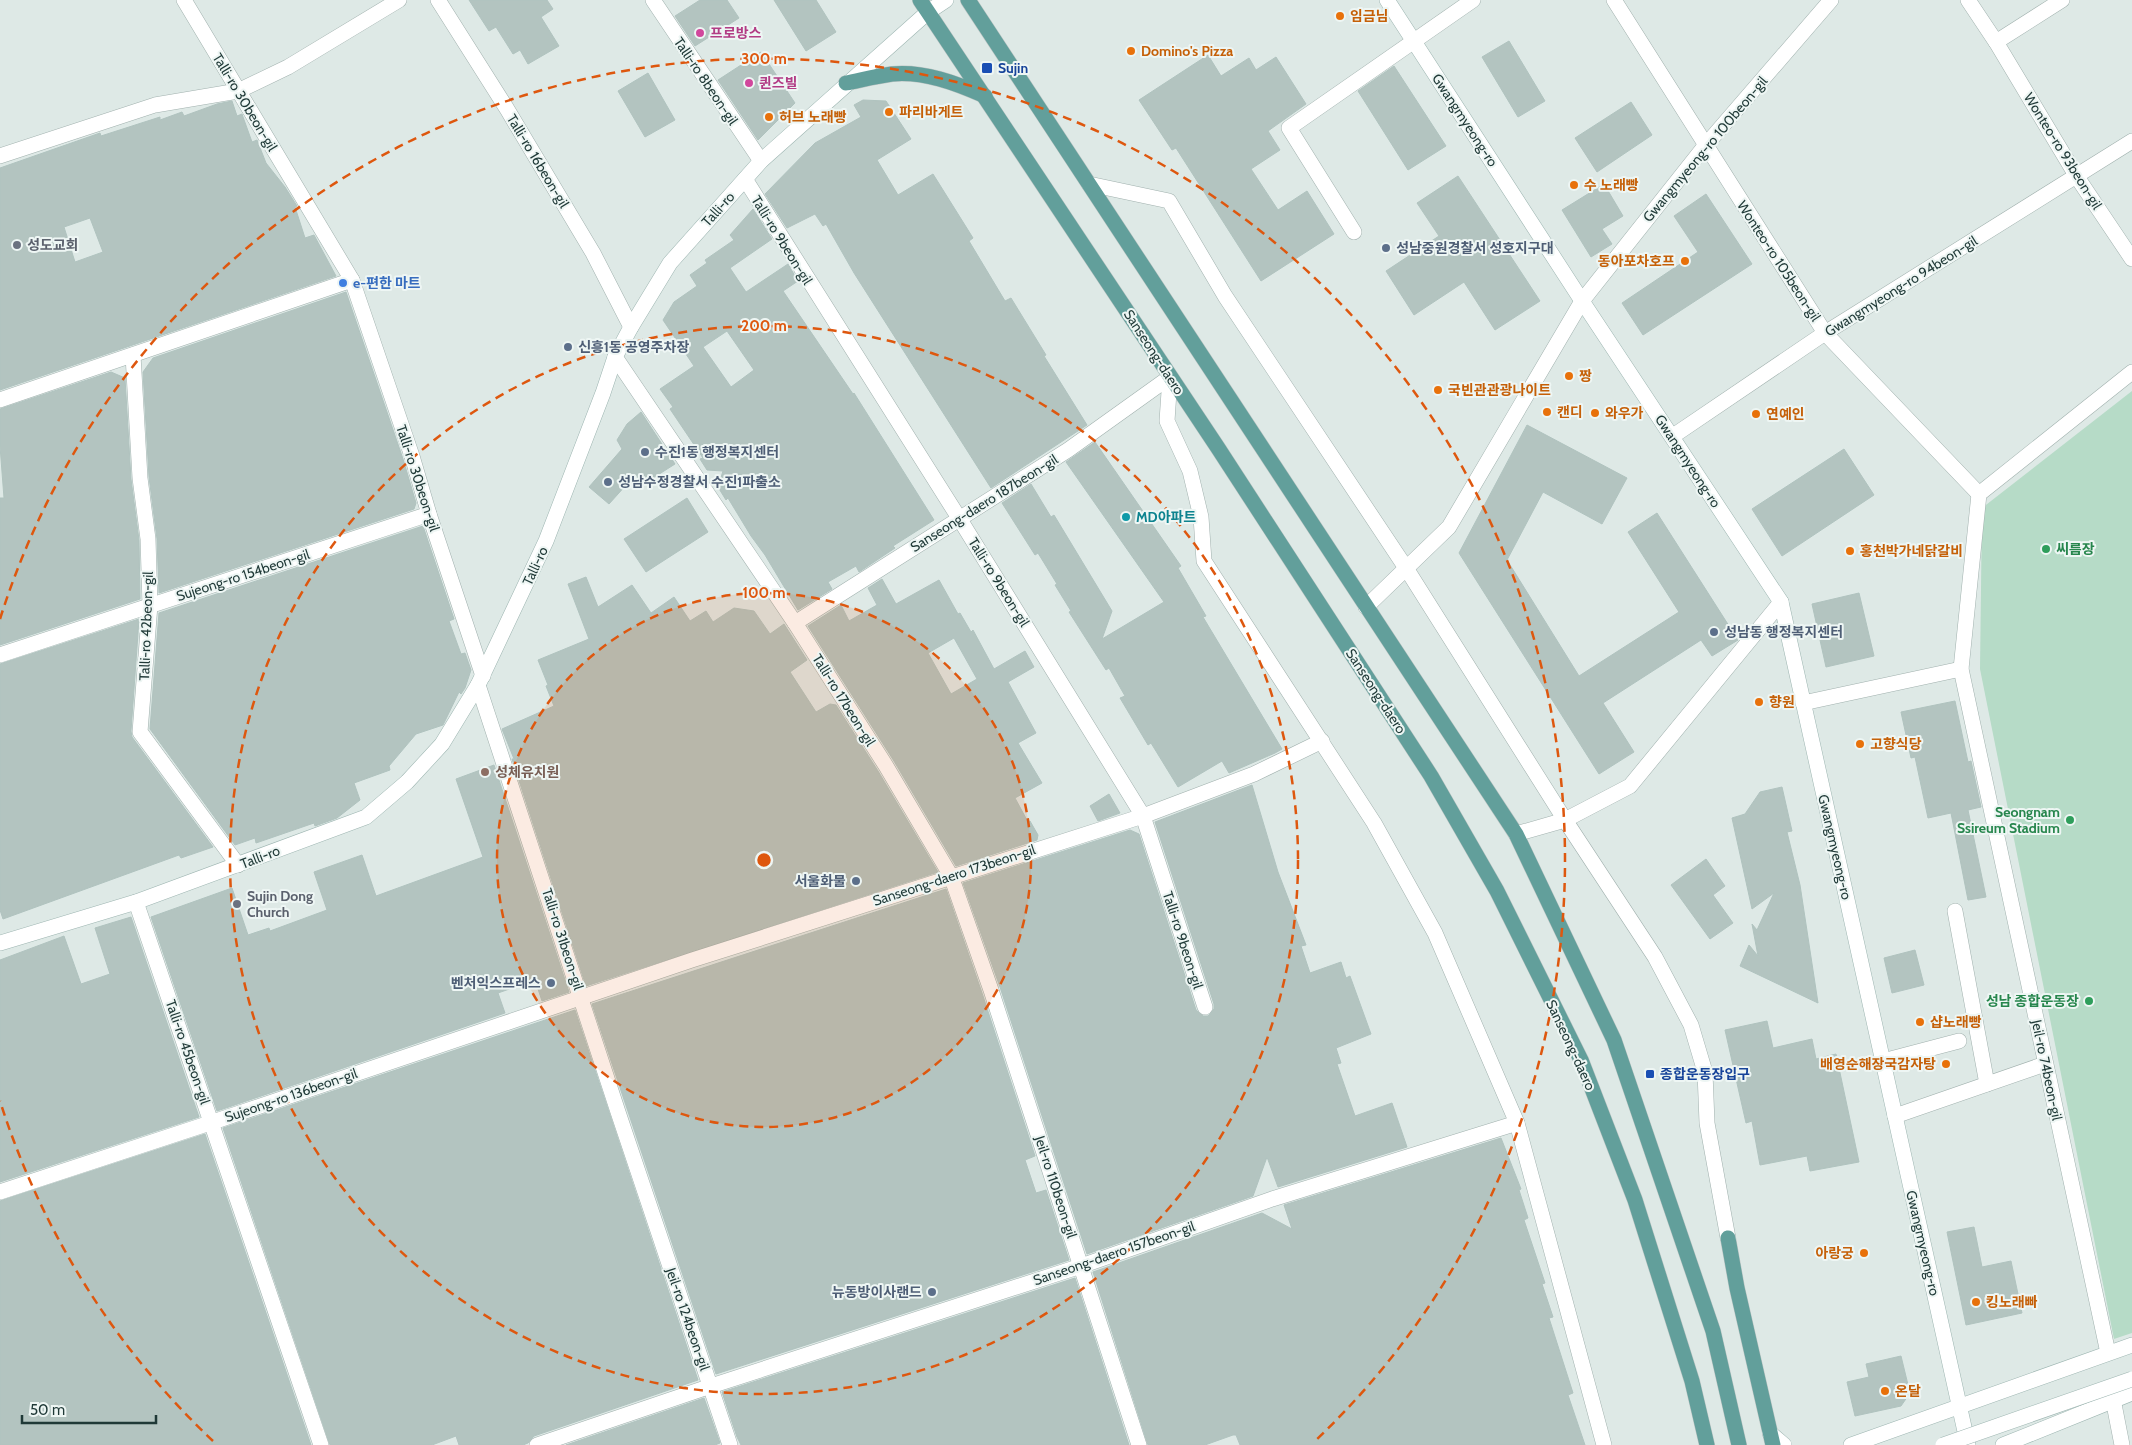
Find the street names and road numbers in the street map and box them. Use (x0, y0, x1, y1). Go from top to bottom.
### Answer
street label: Talli-ro 8beon-gil (670, 34, 742, 129)
street label: Talli-ro 30beon-gil (209, 50, 282, 155)
street label: Gwangmyeong-ro (1428, 70, 1502, 170)
street label: Gwangmyeong-ro 100beon-gil (1639, 72, 1772, 226)
street label: Wonteo-ro 93beon-gil (2020, 89, 2107, 213)
street label: Talli-ro 16beon-gil (503, 111, 573, 212)
street label: Talli-ro (698, 188, 739, 230)
street label: Talli-ro 9beon-gil (747, 192, 817, 289)
street label: Wonteo-ro 105beon-gil (1733, 197, 1825, 325)
street label: Gwangmyeong-ro 94beon-gil (1821, 231, 1981, 340)
street label: Sanseong-daero (1120, 306, 1188, 398)
street label: Gwangmyeong-ro (1651, 411, 1725, 511)
street label: Talli-ro 30beon-gil (392, 422, 444, 534)
street label: Sanseong-daero 187beon-gil (907, 450, 1062, 556)
street label: Talli-ro 9beon-gil (964, 534, 1034, 631)
street label: Talli-ro (518, 543, 552, 588)
street label: Sujeong-ro 154beon-gil (174, 545, 313, 605)
street label: Talli-ro 42beon-gil (135, 570, 157, 681)
street label: Sanseong-daero (1342, 645, 1410, 737)
street label: Talli-ro 17beon-gil (808, 651, 880, 750)
street label: Gwangmyeong-ro (1814, 793, 1856, 902)
street label: Sanseong-daero 173beon-gil (870, 840, 1038, 910)
street label: Talli-ro (238, 841, 283, 873)
street label: Talli-ro 31beon-gil (538, 886, 588, 993)
street label: Talli-ro 9beon-gil (1159, 889, 1208, 992)
street label: Talli-ro 45beon-gil (162, 997, 215, 1107)
street label: Sanseong-daero (1542, 997, 1600, 1093)
street label: Jeil-ro 74beon-gil (2027, 1017, 2067, 1123)
street label: Sujeong-ro 136beon-gil (222, 1064, 360, 1126)
street label: Jeil-ro 110beon-gil (1031, 1133, 1081, 1241)
street label: Gwangmyeong-ro (1902, 1189, 1944, 1298)
street label: Sanseong-daero 157beon-gil (1031, 1217, 1198, 1289)
street label: Jeil-ro 124beon-gil (662, 1264, 714, 1374)

